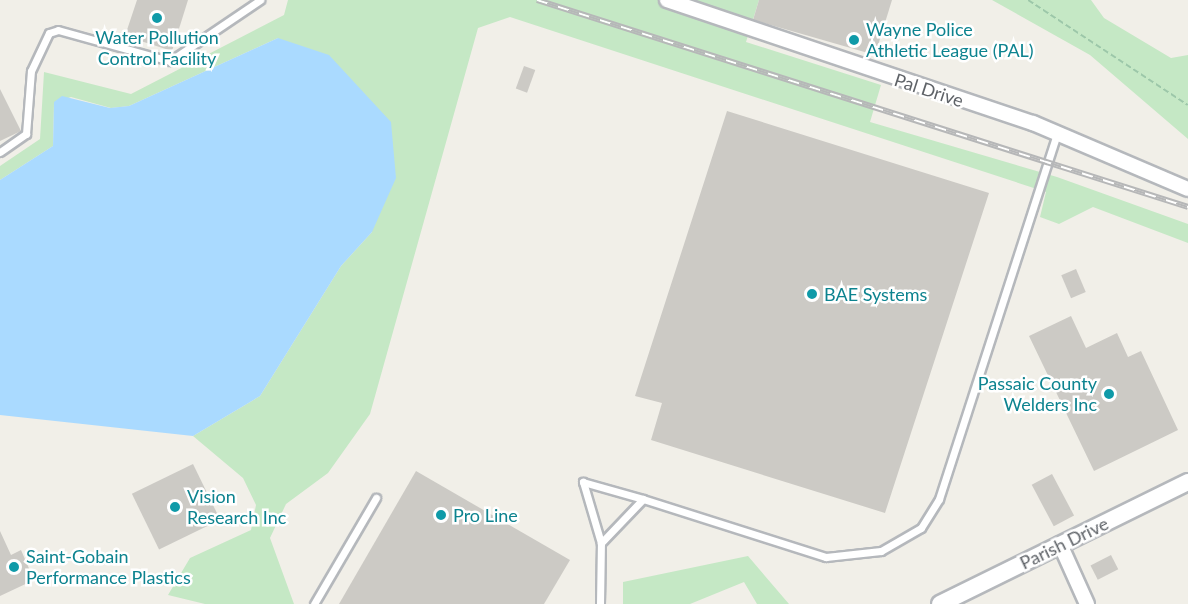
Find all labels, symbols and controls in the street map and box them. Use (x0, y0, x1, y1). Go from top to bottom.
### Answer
marker: Water Pollution Control Facility (150, 11, 164, 25)
place label: Wayne Police Athletic League (PAL) (866, 19, 1034, 62)
place label: Water Pollution Control Facility (95, 27, 219, 70)
marker: Wayne Police Athletic League (PAL) (847, 33, 861, 47)
street label: Pal Drive (892, 69, 966, 111)
place label: BAE Systems (824, 283, 927, 305)
marker: BAE Systems (805, 287, 819, 301)
place label: Passaic County Welders Inc (978, 373, 1097, 416)
marker: Passaic County Welders Inc (1102, 387, 1116, 401)
place label: Vision Research Inc (187, 486, 286, 528)
marker: Vision Research Inc (168, 500, 182, 514)
place label: Pro Line (453, 504, 518, 526)
marker: Pro Line (434, 508, 448, 522)
street label: Parish Drive (1016, 512, 1112, 574)
place label: Saint-Gobain Performance Plastics (26, 546, 191, 588)
marker: Saint-Gobain Performance Plastics (7, 560, 21, 574)

